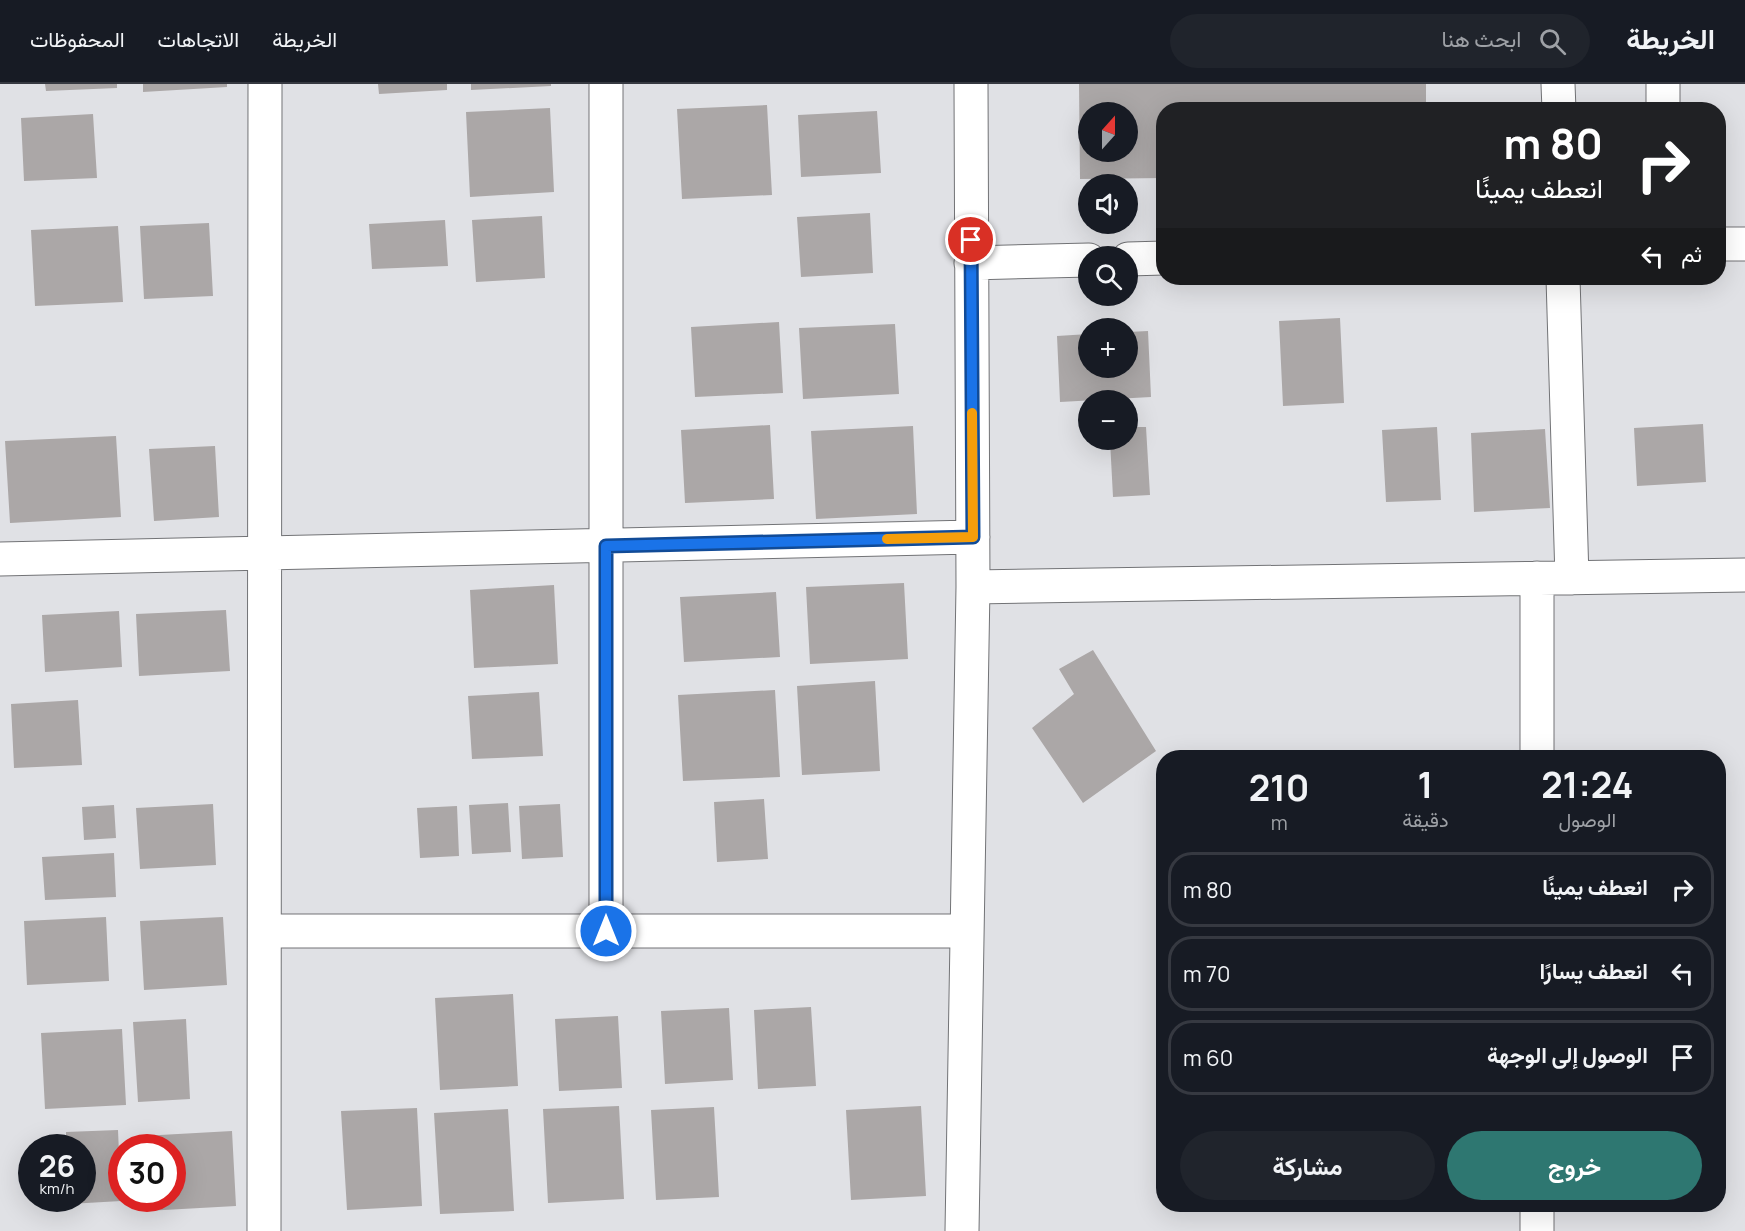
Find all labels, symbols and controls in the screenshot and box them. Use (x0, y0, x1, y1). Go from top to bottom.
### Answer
search box (1170, 14, 1590, 68)
text: الخريطة (1626, 19, 1715, 57)
text: ابحث هنا (1441, 24, 1521, 54)
text: المحفوظات (30, 25, 125, 53)
text: الاتجاهات (158, 25, 239, 53)
text: الخريطة (272, 25, 337, 53)
icon: search (1536, 25, 1569, 58)
north arrow (1078, 102, 1138, 162)
map controls (1078, 102, 1138, 450)
text: 80 m (1503, 114, 1603, 172)
icon: right (1624, 126, 1702, 204)
text: انعطف يمينًا (1475, 169, 1603, 206)
button: sound (1078, 174, 1138, 234)
pin (945, 214, 996, 265)
icon: arrive (954, 223, 987, 256)
text: ثم (1681, 239, 1702, 269)
icon: left (1636, 240, 1669, 273)
button: search (1078, 246, 1138, 306)
button: + (1078, 318, 1138, 378)
button: − (1078, 390, 1138, 450)
text: 1 (1417, 760, 1433, 809)
text: 21:24 (1541, 760, 1633, 809)
text: 210 (1249, 763, 1310, 812)
text: دقيقة (1402, 806, 1449, 833)
text: الوصول (1558, 806, 1616, 833)
text: m (1271, 809, 1288, 836)
text: انعطف يمينًا (1542, 872, 1648, 902)
icon: right (1666, 873, 1699, 906)
text: 80 m (1183, 875, 1232, 905)
position arrow (574, 899, 638, 963)
text: انعطف يسارًا (1539, 956, 1648, 986)
icon: left (1666, 957, 1699, 990)
text: 70 m (1183, 959, 1231, 989)
text: الوصول إلى الوجهة (1487, 1040, 1648, 1070)
icon: arrive (1666, 1041, 1699, 1074)
text: 60 m (1183, 1043, 1233, 1073)
button: مشاركة (1180, 1131, 1435, 1200)
button: خروج (1447, 1131, 1702, 1200)
speed limit sign: 30 (108, 1134, 186, 1212)
text: 26 (39, 1145, 75, 1186)
text: km/h (40, 1178, 74, 1199)

